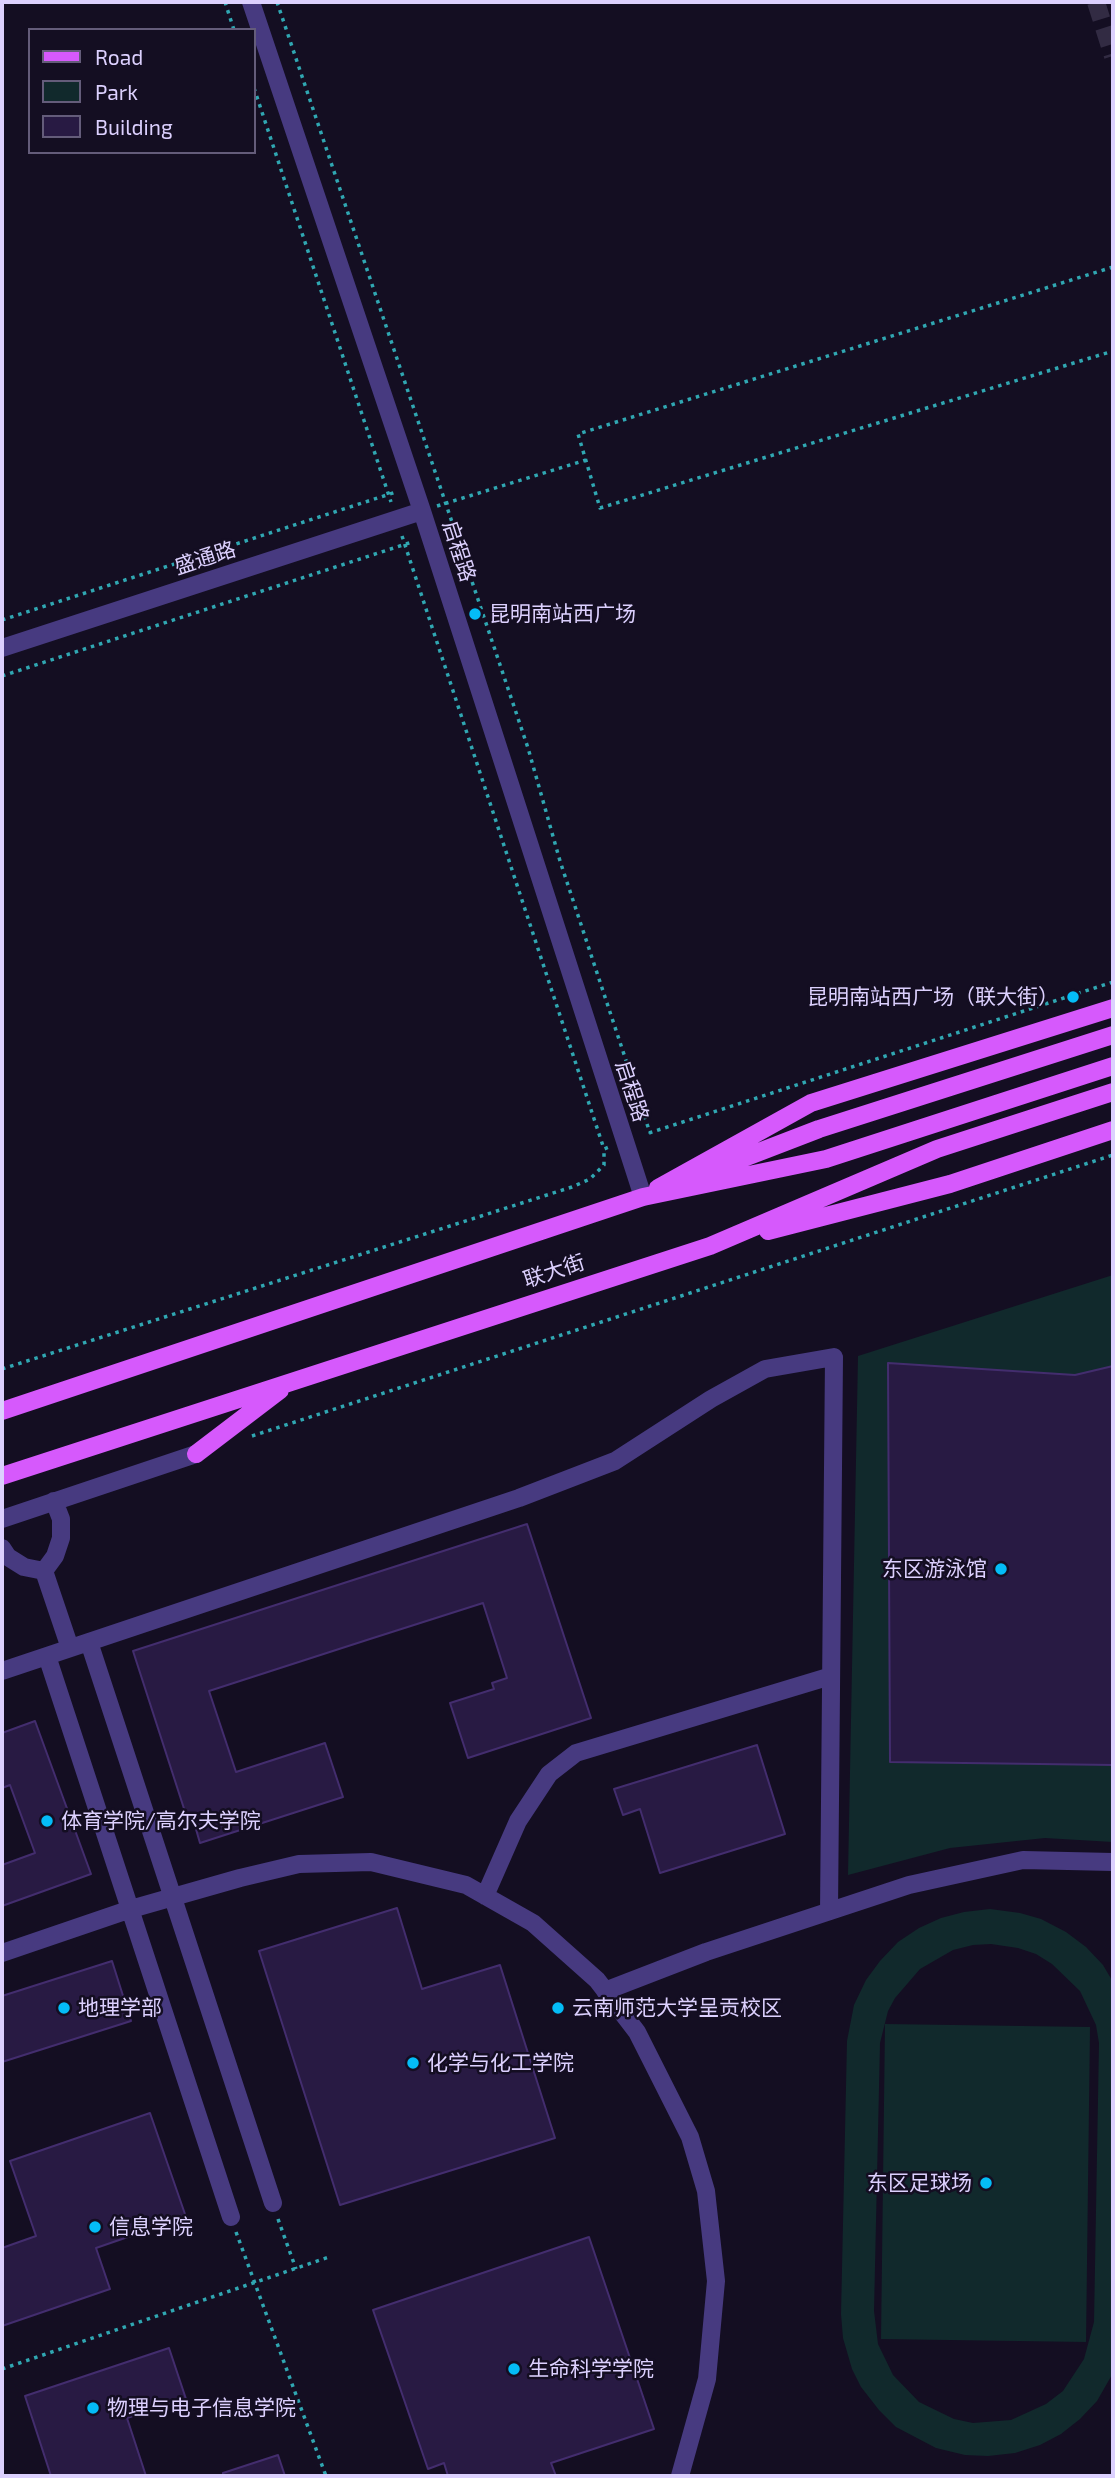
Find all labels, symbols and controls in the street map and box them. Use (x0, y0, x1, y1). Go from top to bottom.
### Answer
legend (28, 28, 256, 154)
text: Road (95, 44, 143, 69)
text: Park (95, 79, 138, 104)
text: Building (95, 114, 173, 139)
street label: 启程路 (437, 517, 481, 585)
street label: 盛通路 (171, 536, 239, 580)
place label: 昆明南站西广场 (489, 601, 636, 627)
marker: 昆明南站西广场 (467, 606, 483, 622)
place label: 昆明南站西广场（联大街） (807, 984, 1059, 1010)
marker: 昆明南站西广场（联大街） (1065, 989, 1081, 1005)
street label: 启程路 (610, 1057, 654, 1125)
street label: 联大街 (520, 1249, 588, 1293)
place label: 东区游泳馆 (882, 1556, 987, 1582)
marker: 东区游泳馆 (993, 1561, 1009, 1577)
place label: 体育学院/高尔夫学院 (61, 1808, 261, 1834)
marker: 体育学院/高尔夫学院 (39, 1813, 55, 1829)
place label: 地理学部 (78, 1995, 162, 2021)
place label: 云南师范大学呈贡校区 (572, 1995, 782, 2021)
marker: 地理学部 (56, 2000, 72, 2016)
marker: 云南师范大学呈贡校区 (550, 2000, 566, 2016)
place label: 化学与化工学院 (427, 2050, 574, 2076)
marker: 化学与化工学院 (405, 2055, 421, 2071)
place label: 东区足球场 (867, 2170, 972, 2196)
marker: 东区足球场 (978, 2175, 994, 2191)
place label: 信息学院 (109, 2214, 193, 2240)
marker: 信息学院 (87, 2219, 103, 2235)
place label: 生命科学学院 (528, 2356, 654, 2382)
marker: 生命科学学院 (506, 2361, 522, 2377)
place label: 物理与电子信息学院 (107, 2395, 296, 2421)
marker: 物理与电子信息学院 (85, 2400, 101, 2416)

